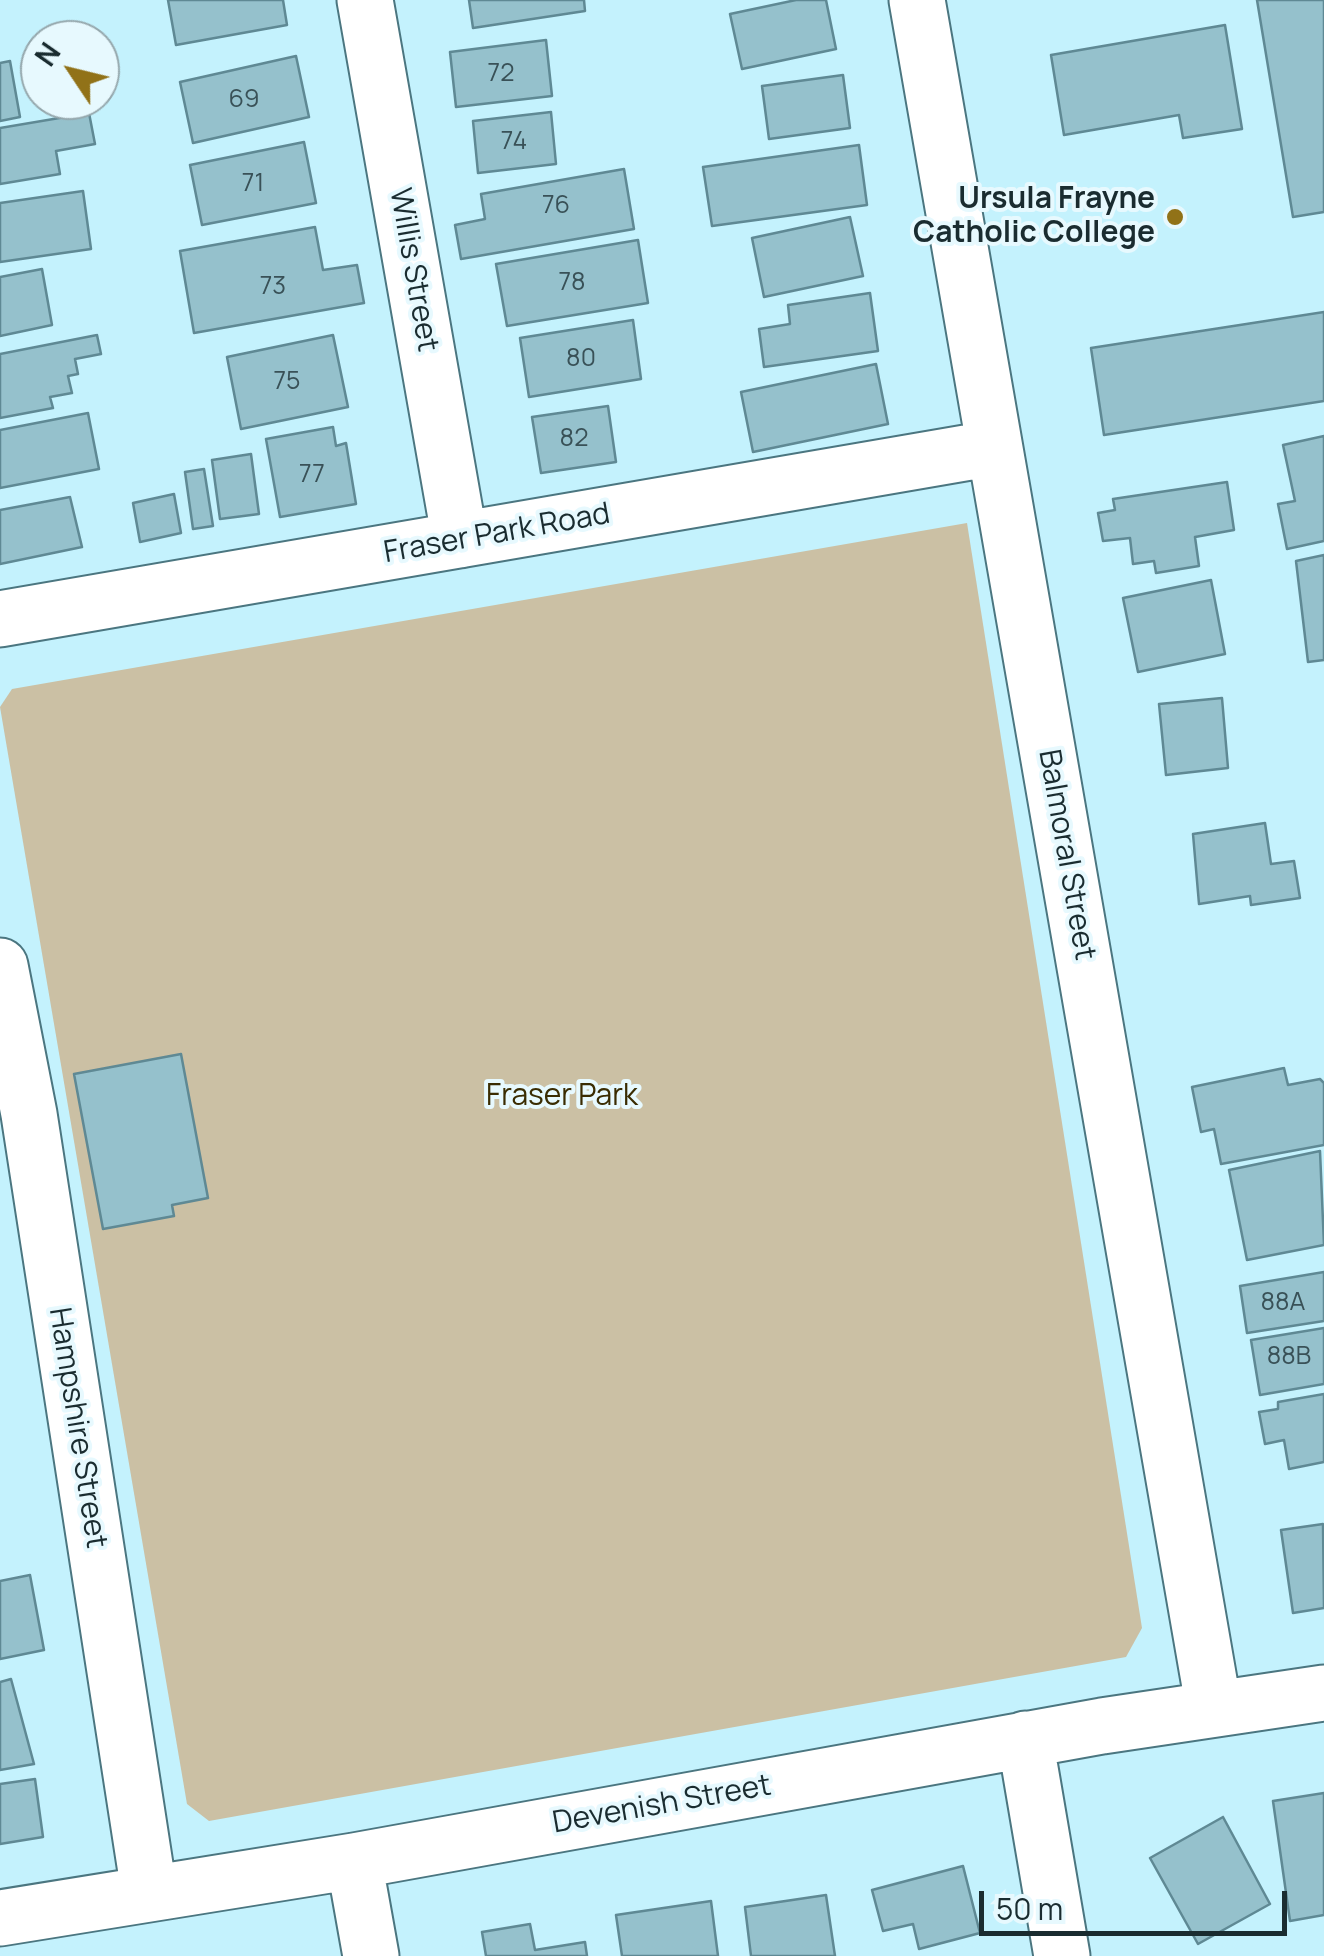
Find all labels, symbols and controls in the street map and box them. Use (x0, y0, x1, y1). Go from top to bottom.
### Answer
north arrow (20, 20, 120, 120)
text: N (26, 35, 68, 73)
house number: 72 (488, 59, 514, 89)
house number: 69 (229, 85, 259, 115)
house number: 74 (501, 127, 527, 157)
house number: 71 (242, 169, 264, 199)
place label: Ursula Frayne Catholic College (913, 182, 1155, 252)
street label: Willis Street (381, 185, 445, 355)
house number: 76 (542, 191, 570, 221)
marker: Ursula Frayne Catholic College (1164, 206, 1186, 228)
house number: 78 (558, 268, 586, 298)
house number: 73 (260, 272, 286, 302)
house number: 80 (566, 344, 596, 374)
house number: 75 (274, 367, 300, 397)
house number: 82 (560, 424, 588, 454)
house number: 77 (299, 460, 325, 490)
street label: Fraser Park Road (381, 496, 613, 572)
street label: Balmoral Street (1030, 747, 1102, 963)
park label: Fraser Park (486, 1079, 638, 1115)
house number: 88A (1261, 1288, 1305, 1318)
street label: Hampshire Street (40, 1305, 114, 1551)
house number: 88B (1267, 1342, 1311, 1372)
street label: Devenish Street (550, 1768, 774, 1842)
scale bar (984, 1871, 1292, 1933)
text: 50 m (996, 1888, 1063, 1929)

